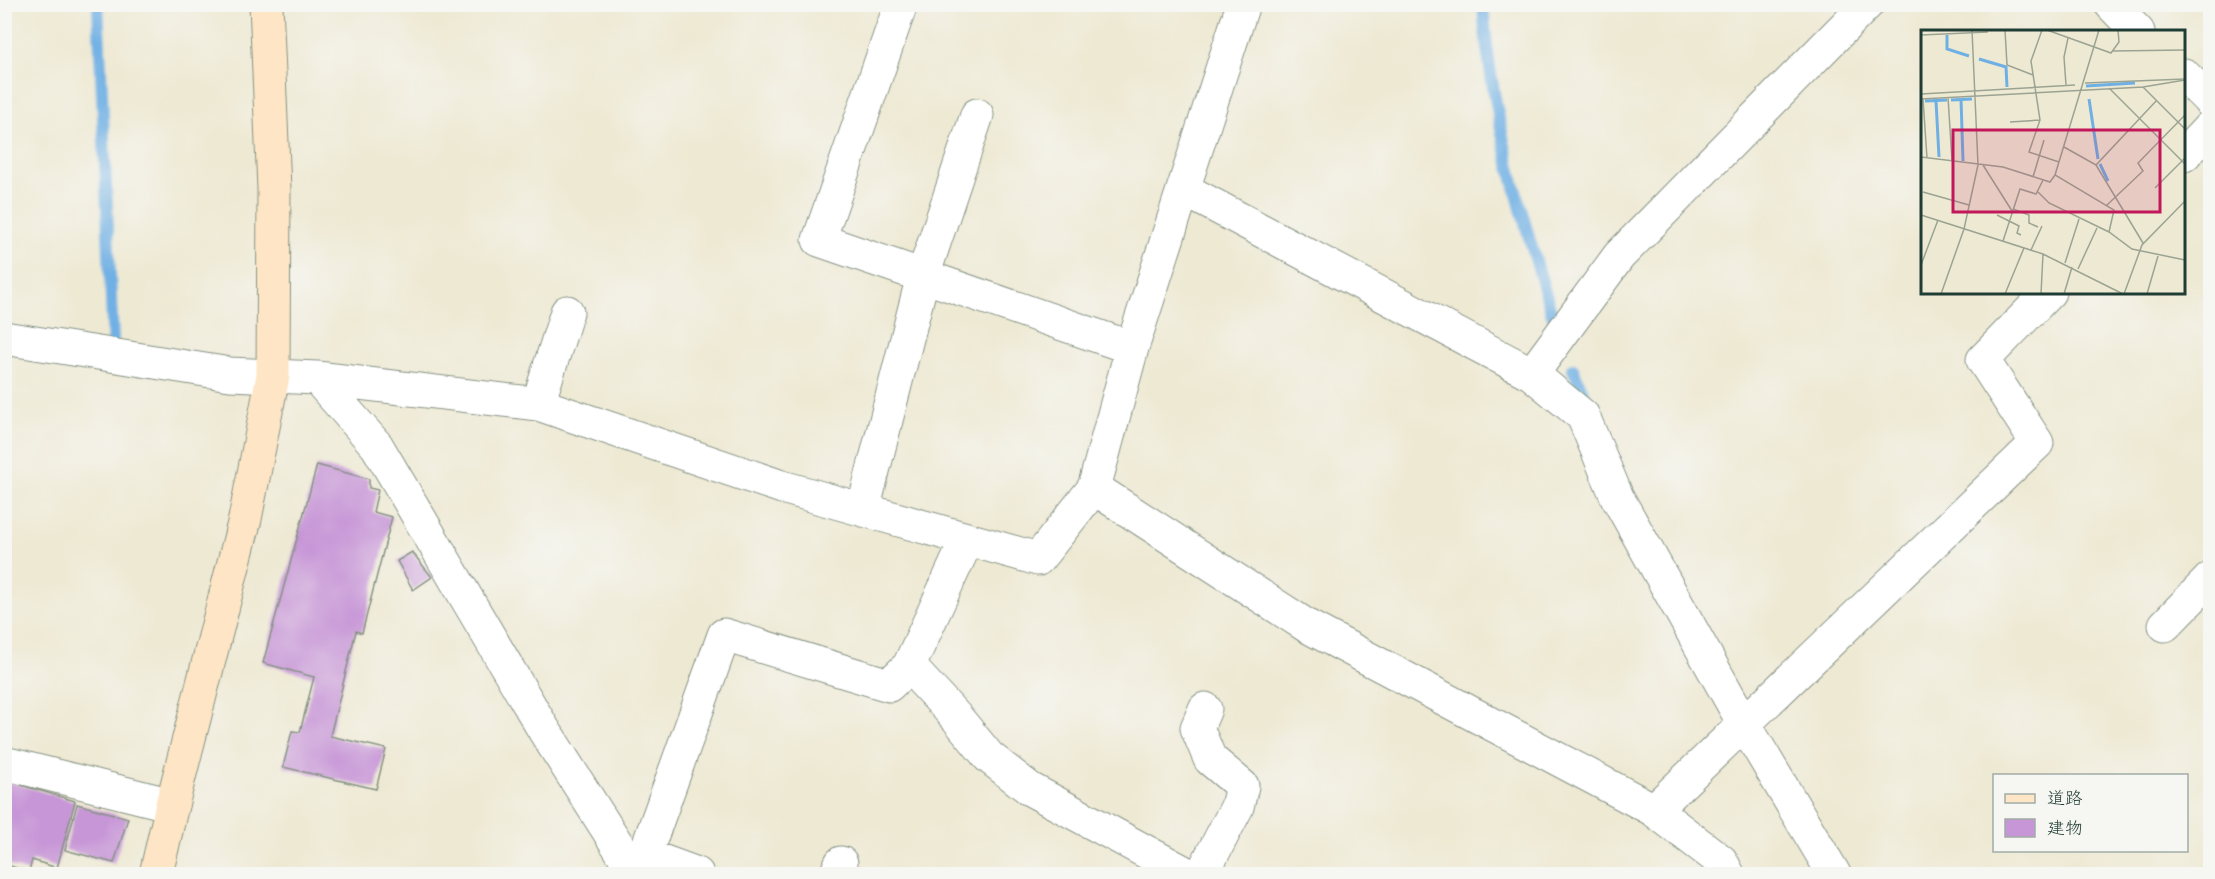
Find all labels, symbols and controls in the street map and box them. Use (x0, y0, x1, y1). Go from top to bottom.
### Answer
inset map (1921, 30, 2185, 294)
legend (1993, 774, 2188, 852)
text: 道路 (2047, 786, 2083, 811)
text: 建物 (2047, 816, 2083, 841)

